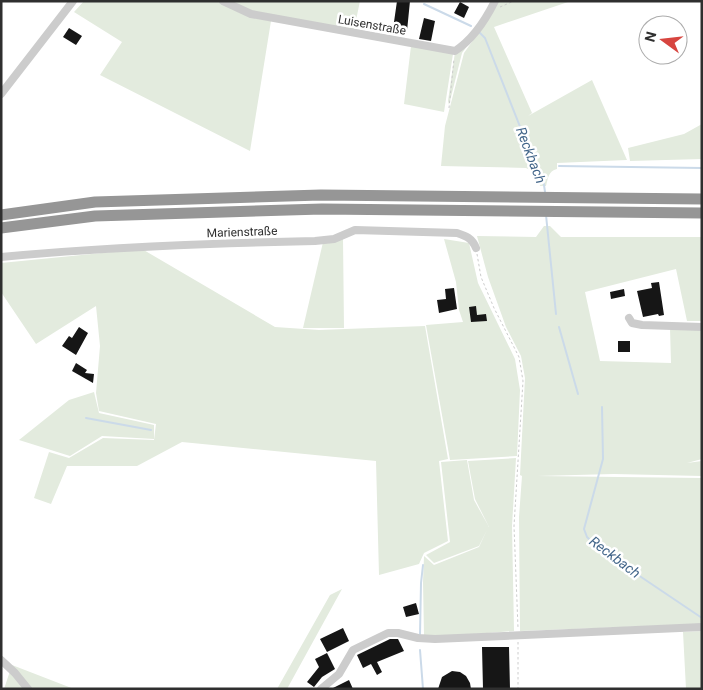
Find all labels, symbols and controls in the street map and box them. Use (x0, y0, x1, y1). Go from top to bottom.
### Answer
street label: Luisenstraße (337, 12, 407, 38)
north arrow (638, 15, 688, 65)
text: N (641, 30, 659, 43)
water label: Reckbach (513, 125, 549, 185)
street label: Marienstraße (206, 224, 278, 240)
water label: Reckbach (587, 533, 643, 581)

